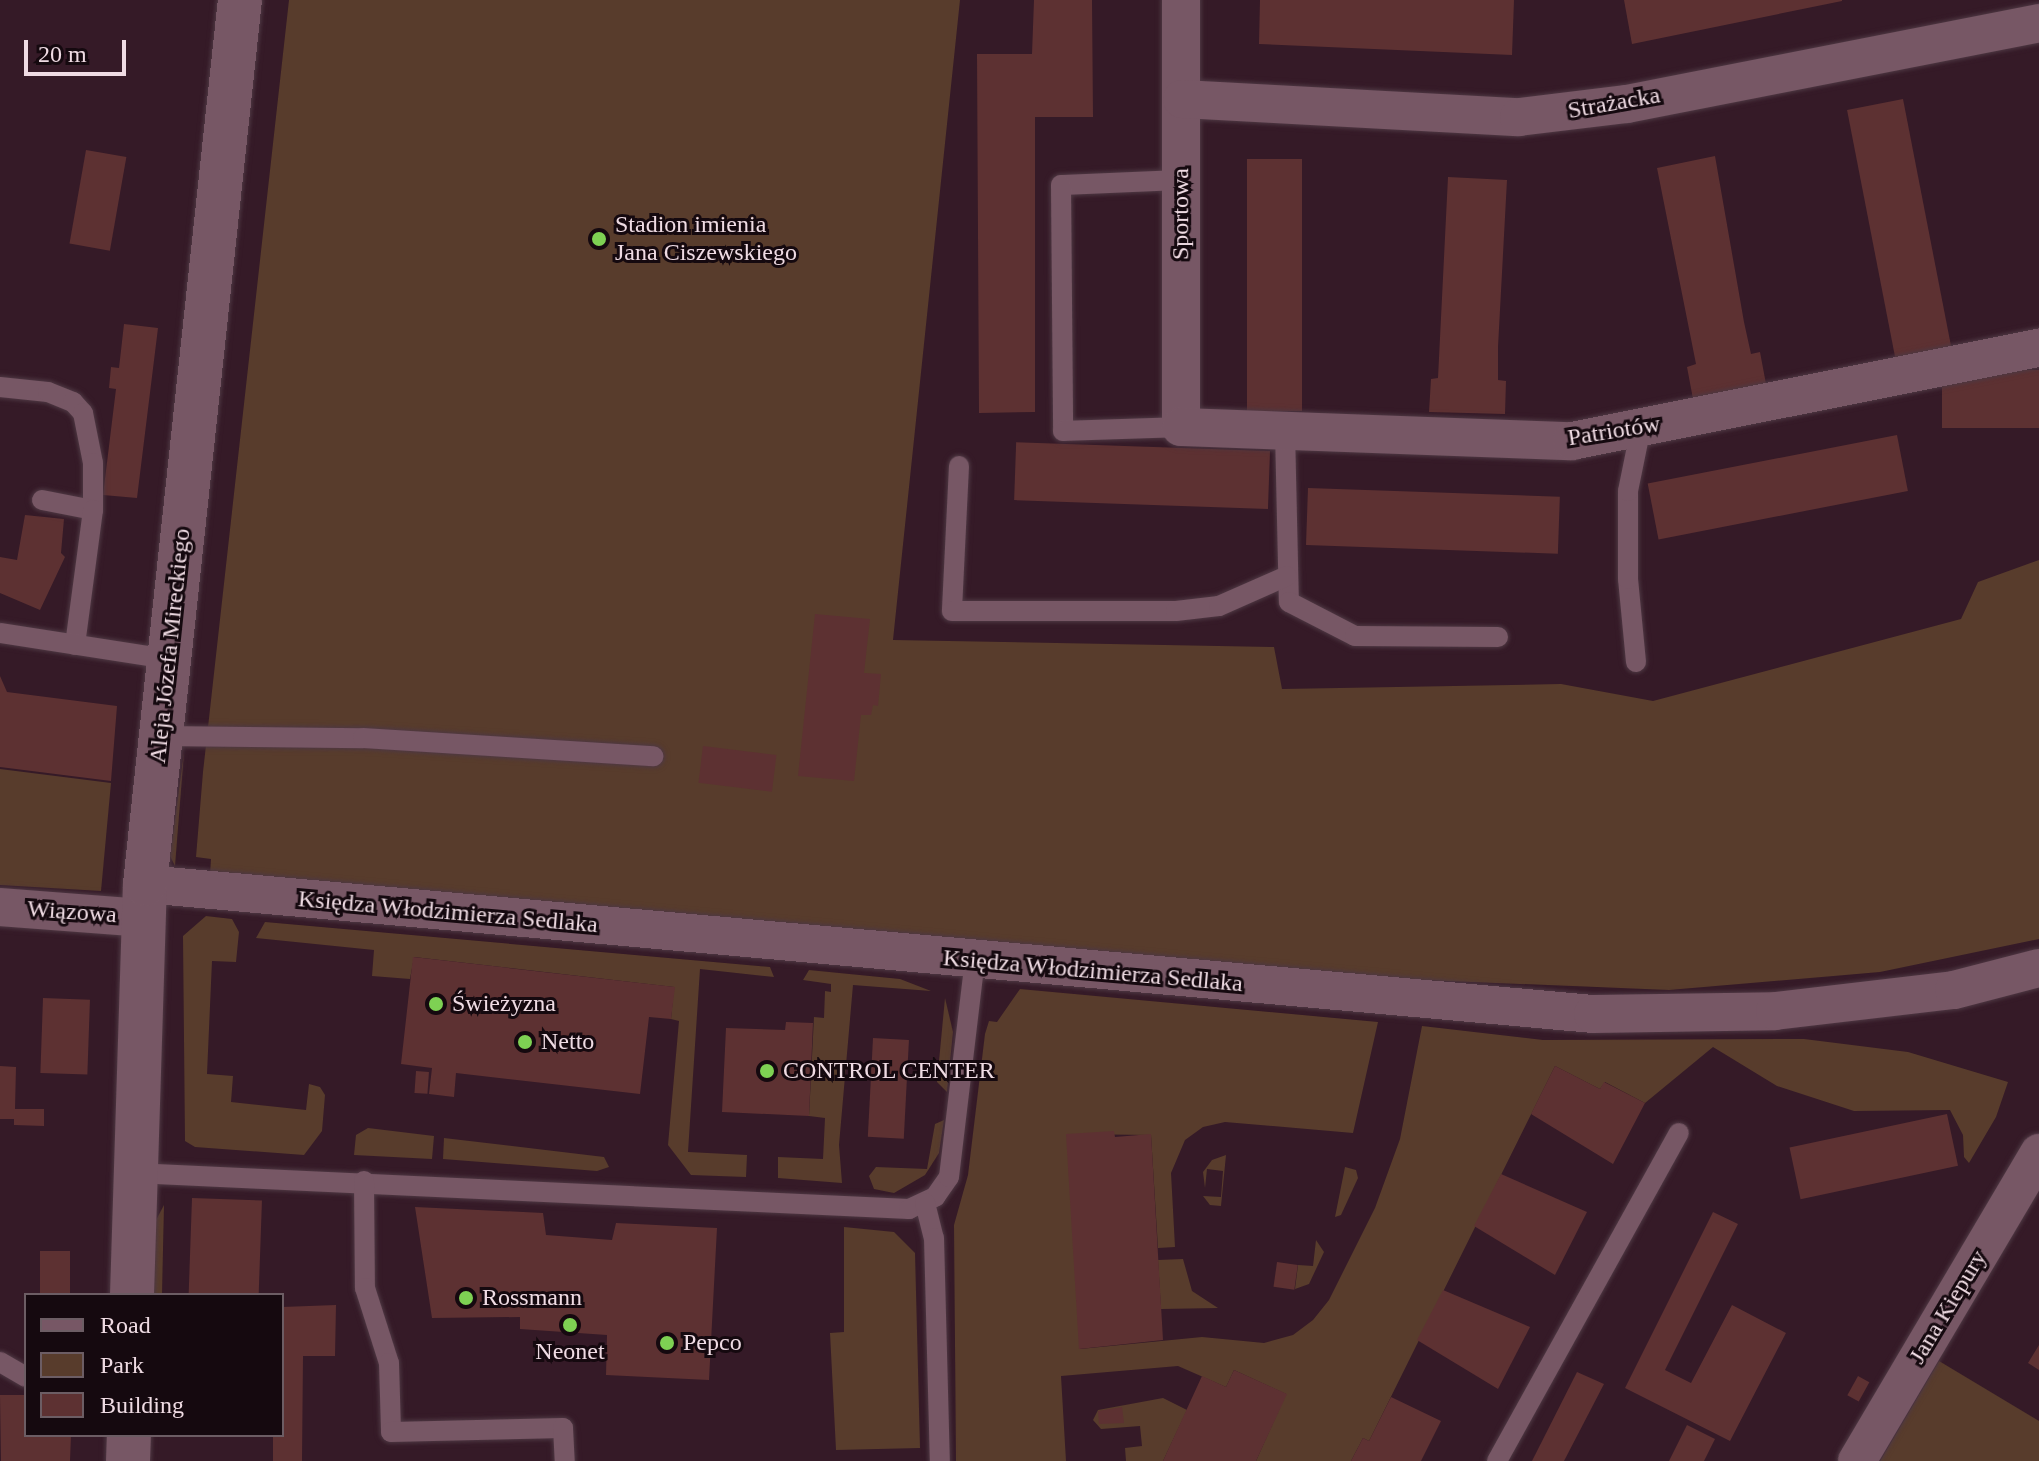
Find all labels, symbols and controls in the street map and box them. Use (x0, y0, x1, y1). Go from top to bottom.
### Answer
scale bar (28, 24, 130, 74)
text: 20 m (38, 41, 87, 67)
street label: Strażacka (1566, 81, 1662, 125)
street label: Sportowa (1167, 168, 1195, 260)
place label: Stadion imienia Jana Ciszewskiego (615, 211, 797, 267)
marker: Stadion imienia Jana Ciszewskiego (590, 230, 608, 248)
street label: Patriotów (1566, 409, 1662, 453)
street label: Aleja Józefa Mireckiego (143, 527, 197, 765)
street label: Księdza Włodzimierza Sedlaka (297, 885, 599, 939)
street label: Wiązowa (26, 895, 118, 929)
street label: Księdza Włodzimierza Sedlaka (942, 944, 1244, 998)
place label: Świeżyzna (452, 990, 556, 1018)
marker: Świeżyzna (427, 995, 445, 1013)
place label: Netto (541, 1028, 594, 1056)
marker: Netto (516, 1033, 534, 1051)
place label: CONTROL CENTER (783, 1057, 996, 1085)
marker: CONTROL CENTER (758, 1062, 776, 1080)
street label: Jana Kiepury (1903, 1245, 1993, 1369)
place label: Rossmann (482, 1284, 582, 1312)
marker: Rossmann (457, 1289, 475, 1307)
legend (24, 1293, 284, 1437)
text: Road (100, 1312, 151, 1338)
marker: Neonet (561, 1316, 579, 1334)
place label: Pepco (683, 1329, 742, 1357)
marker: Pepco (658, 1334, 676, 1352)
place label: Neonet (535, 1338, 605, 1366)
text: Park (100, 1352, 144, 1378)
text: Building (100, 1392, 184, 1418)

